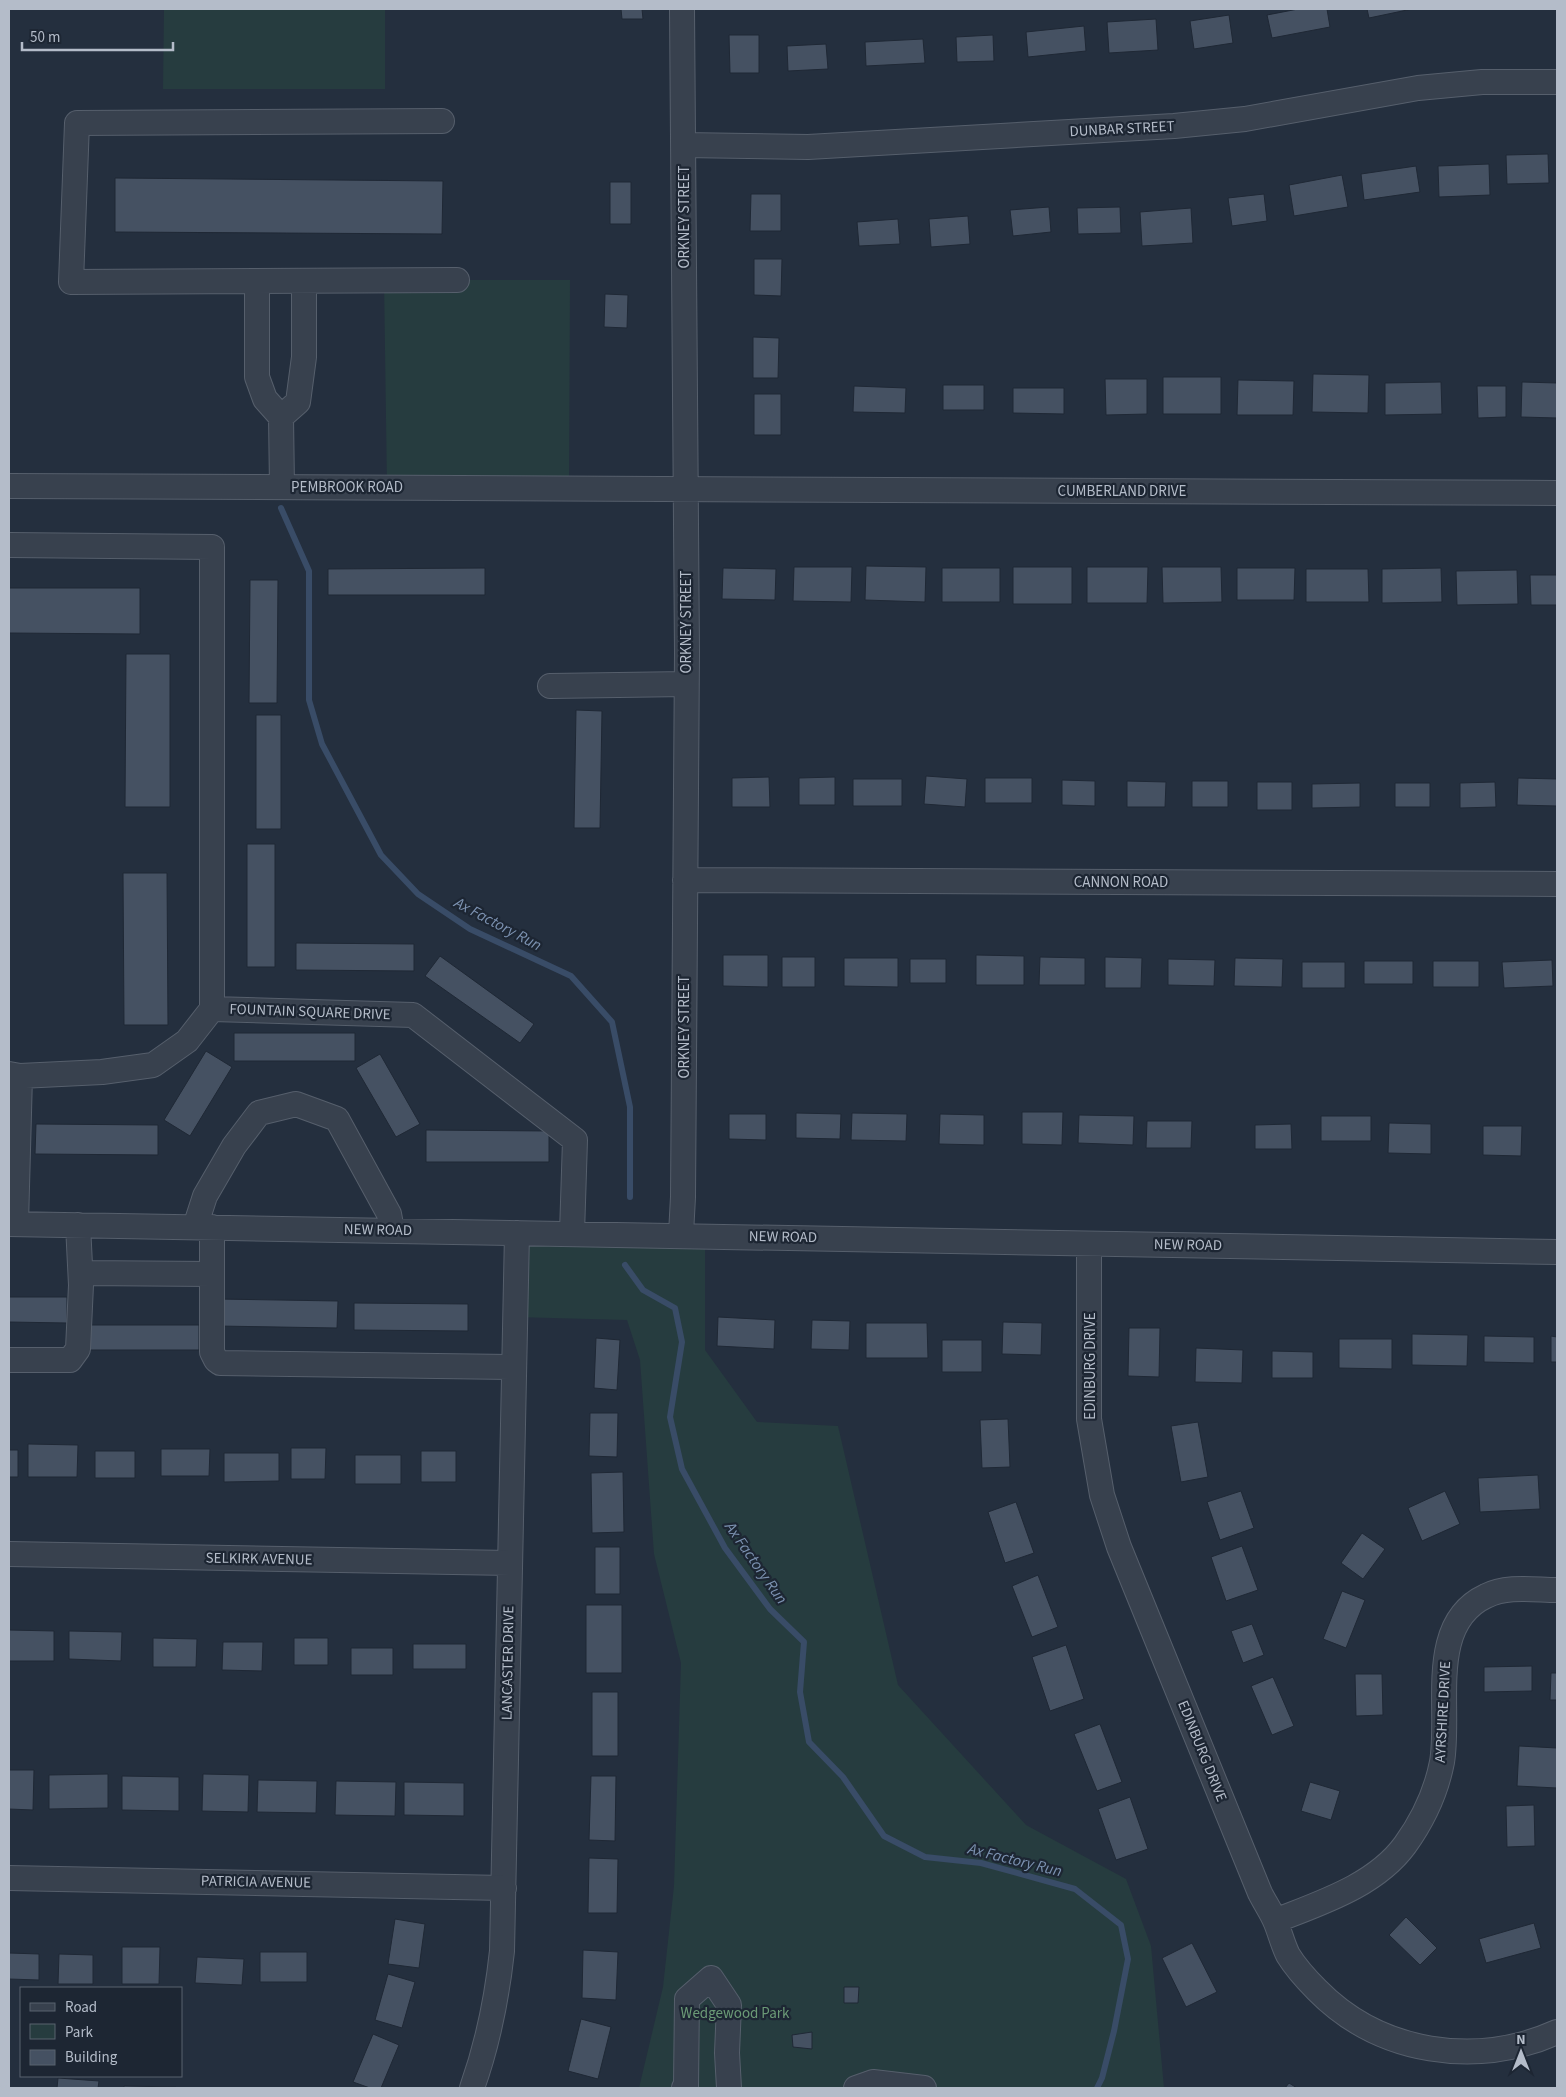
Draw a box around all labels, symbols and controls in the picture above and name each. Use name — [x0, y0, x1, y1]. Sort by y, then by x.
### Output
scale bar — [22, 20, 174, 52]
text: 50 m — [30, 27, 60, 48]
street label: DUNBAR STREET — [1069, 116, 1175, 142]
street label: ORKNEY STREET — [674, 165, 695, 269]
street label: PEMBROOK ROAD — [291, 477, 403, 498]
street label: CUMBERLAND DRIVE — [1058, 481, 1187, 502]
street label: ORKNEY STREET — [676, 570, 697, 674]
street label: CANNON ROAD — [1074, 872, 1168, 893]
water label: Ax Factory Run — [450, 891, 546, 956]
street label: ORKNEY STREET — [674, 975, 695, 1079]
street label: FOUNTAIN SQUARE DRIVE — [229, 999, 391, 1025]
street label: NEW ROAD — [344, 1219, 412, 1241]
street label: NEW ROAD — [749, 1226, 817, 1248]
street label: NEW ROAD — [1154, 1234, 1222, 1256]
street label: EDINBURG DRIVE — [1080, 1312, 1101, 1420]
water label: Ax Factory Run — [719, 1517, 793, 1609]
street label: SELKIRK AVENUE — [205, 1548, 313, 1570]
street label: LANCASTER DRIVE — [497, 1606, 519, 1720]
street label: AYRSHIRE DRIVE — [1430, 1660, 1456, 1763]
street label: EDINBURG DRIVE — [1172, 1697, 1232, 1805]
water label: Ax Factory Run — [965, 1837, 1064, 1882]
street label: PATRICIA AVENUE — [201, 1871, 311, 1893]
legend — [20, 1987, 182, 2077]
text: Road — [65, 1997, 97, 2018]
park label: Wedgewood Park — [681, 2003, 790, 2024]
text: Park — [65, 2022, 94, 2043]
north arrow — [1496, 2027, 1546, 2077]
text: N — [1516, 2030, 1526, 2050]
text: Building — [65, 2047, 118, 2068]

